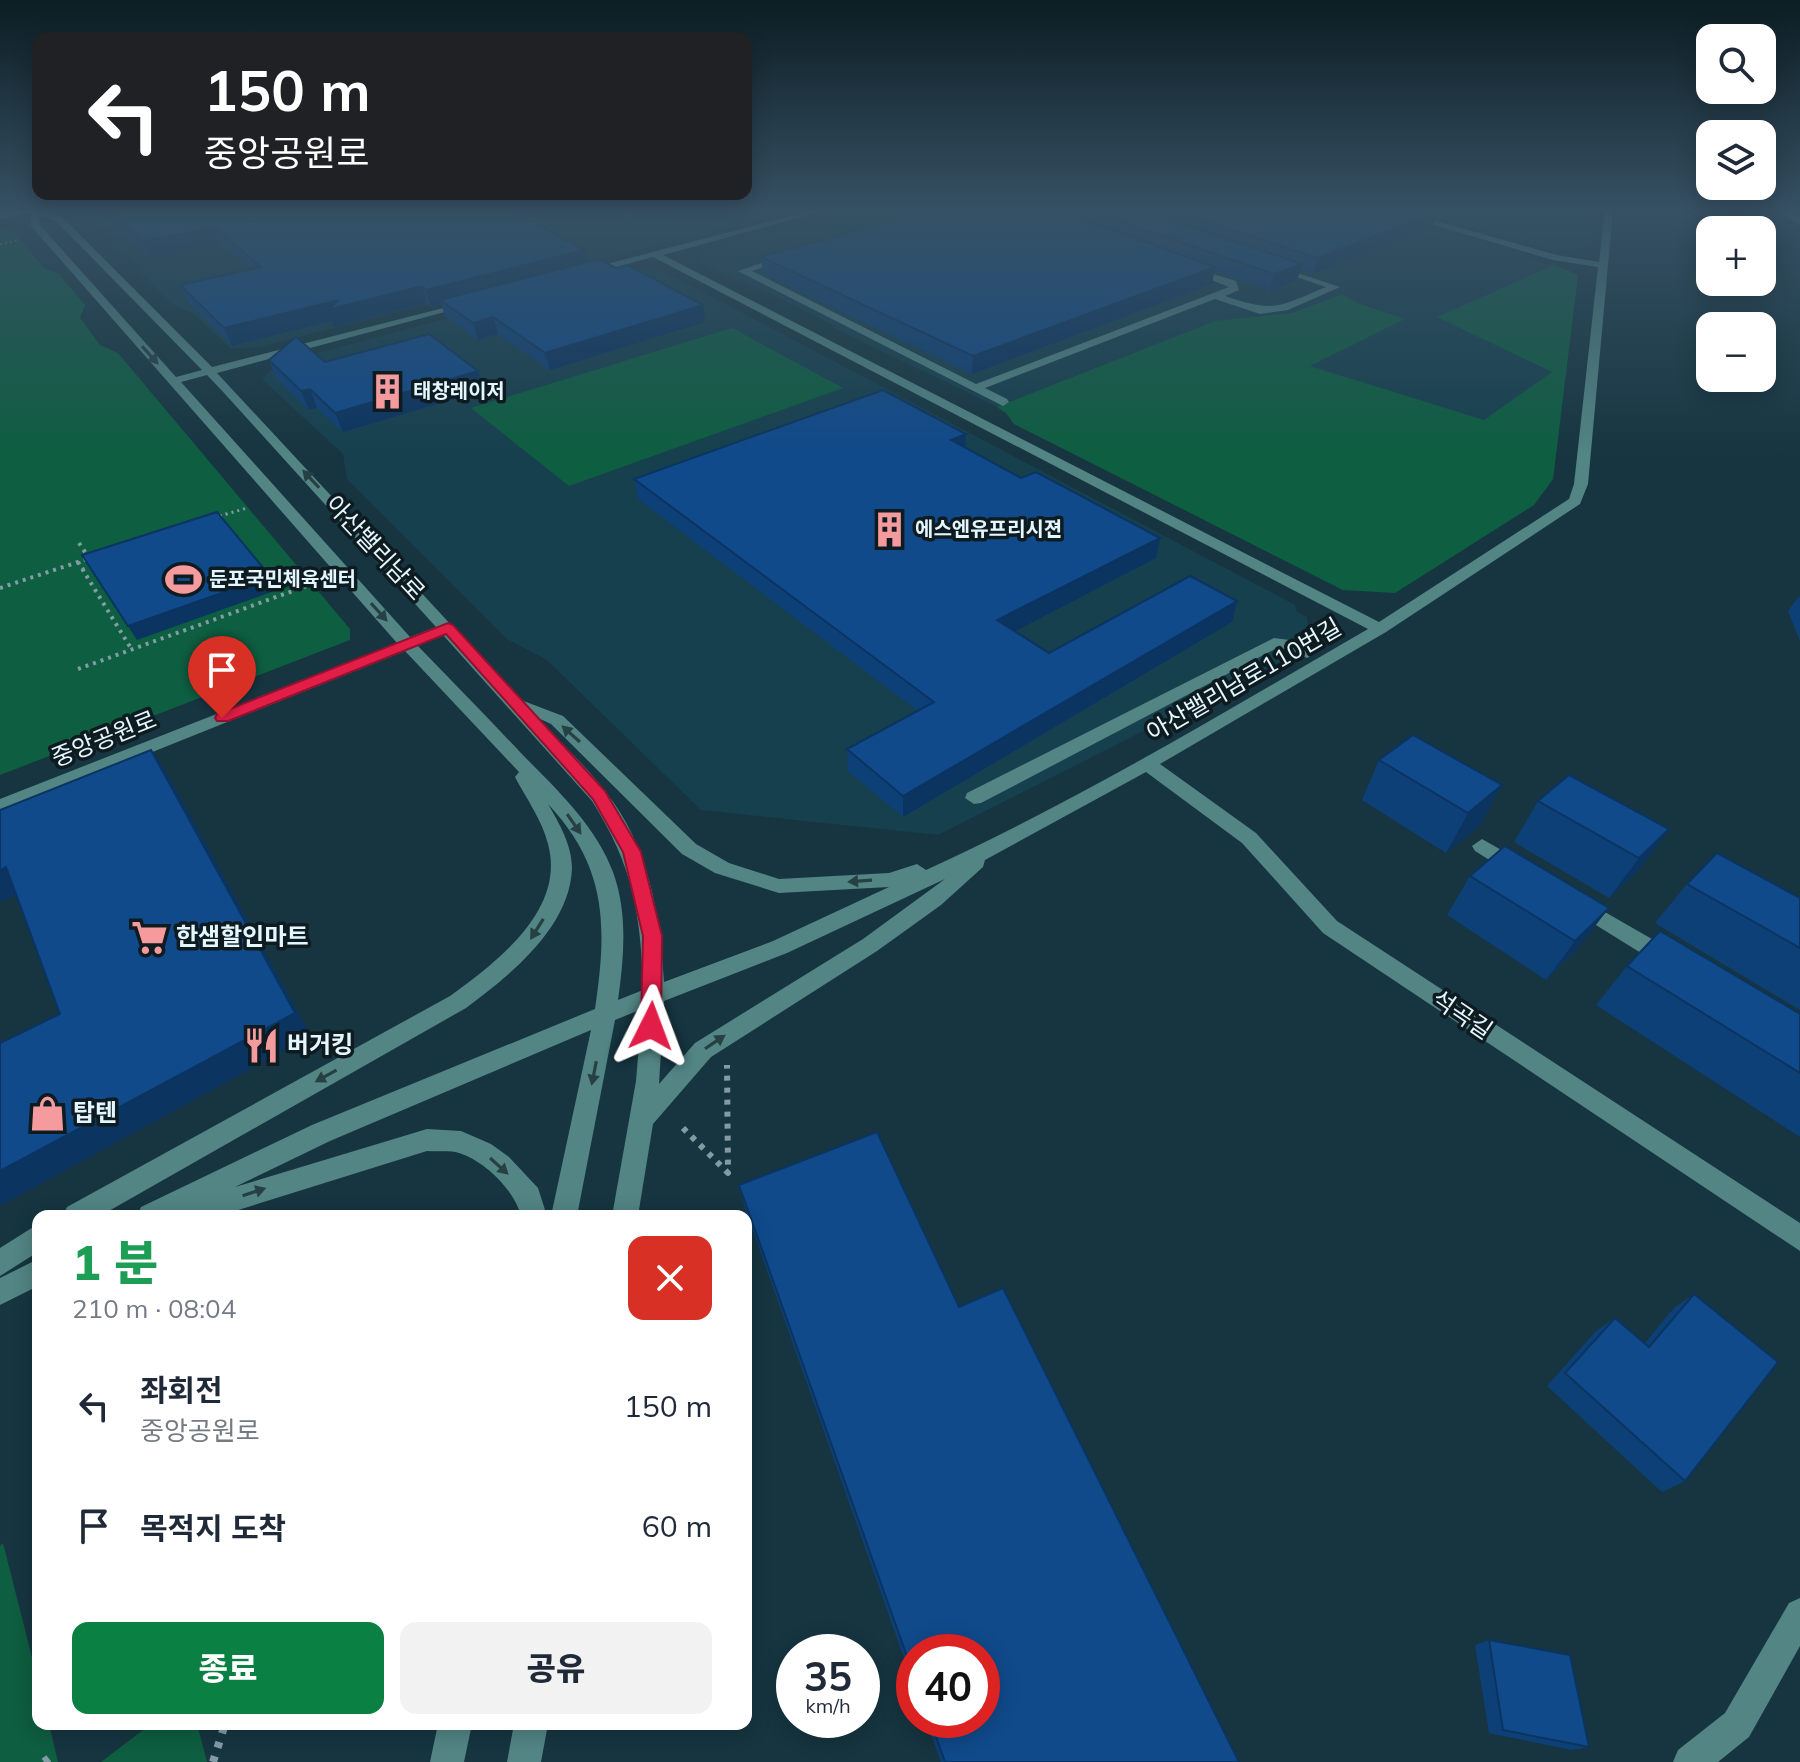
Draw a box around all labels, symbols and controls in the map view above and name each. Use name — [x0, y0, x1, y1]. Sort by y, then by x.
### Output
map controls — [1696, 24, 1776, 392]
button: search — [1696, 24, 1776, 104]
text: 150 m — [204, 55, 371, 125]
icon: left — [72, 64, 176, 168]
button: layers — [1696, 120, 1776, 200]
text: 중앙공원로 — [204, 130, 370, 175]
button: + — [1696, 216, 1776, 296]
button: − — [1696, 312, 1776, 392]
one-way arrow — [141, 345, 158, 365]
building icon: 태창레이저 — [368, 372, 406, 410]
place label: 태창레이저 — [413, 378, 505, 403]
one-way arrow — [302, 470, 320, 489]
street label: 아산밸리남로 — [320, 489, 432, 606]
building icon: 에스엔유프리시젼 — [870, 510, 908, 548]
place label: 에스엔유프리시젼 — [915, 516, 1062, 541]
sports icon: 둔포국민체육센터 — [164, 560, 202, 598]
place label: 둔포국민체육센터 — [209, 566, 356, 591]
one-way arrow — [369, 603, 387, 622]
street label: 아산밸리남로110번길 — [1141, 611, 1346, 747]
pin — [188, 636, 256, 718]
icon: arrive — [200, 648, 244, 692]
street label: 중앙공원로 — [47, 703, 160, 773]
one-way arrow — [562, 725, 581, 743]
one-way arrow — [566, 813, 581, 834]
one-way arrow — [847, 875, 872, 888]
supermarket icon: 한샘할인마트 — [131, 918, 169, 956]
one-way arrow — [530, 918, 544, 940]
place label: 한샘할인마트 — [176, 921, 308, 951]
street label: 석곡길 — [1427, 983, 1498, 1045]
position arrow — [609, 984, 693, 1068]
restaurant icon: 버거킹 — [242, 1026, 280, 1064]
place label: 버거킹 — [287, 1029, 353, 1059]
one-way arrow — [704, 1034, 725, 1049]
one-way arrow — [587, 1061, 600, 1086]
one-way arrow — [315, 1069, 337, 1083]
shop icon: 탑텐 — [28, 1094, 66, 1132]
place label: 탑텐 — [73, 1097, 117, 1127]
one-way arrow — [489, 1157, 509, 1175]
one-way arrow — [243, 1185, 267, 1198]
text: 1 분 — [72, 1232, 159, 1292]
button: close — [628, 1236, 712, 1320]
text: 210 m · 08:04 — [72, 1292, 236, 1325]
text: 좌회전 — [140, 1371, 223, 1409]
icon: left — [72, 1384, 116, 1428]
text: 150 m — [624, 1387, 712, 1425]
text: 중앙공원로 — [140, 1414, 260, 1447]
icon: arrive — [72, 1504, 116, 1548]
text: 60 m — [642, 1507, 712, 1545]
text: 목적지 도착 — [140, 1509, 286, 1547]
button: 종료 — [72, 1622, 384, 1714]
button: 공유 — [400, 1622, 712, 1714]
speed limit sign: 40 — [896, 1634, 1000, 1738]
text: 35 — [804, 1651, 852, 1701]
text: km/h — [805, 1693, 851, 1718]

